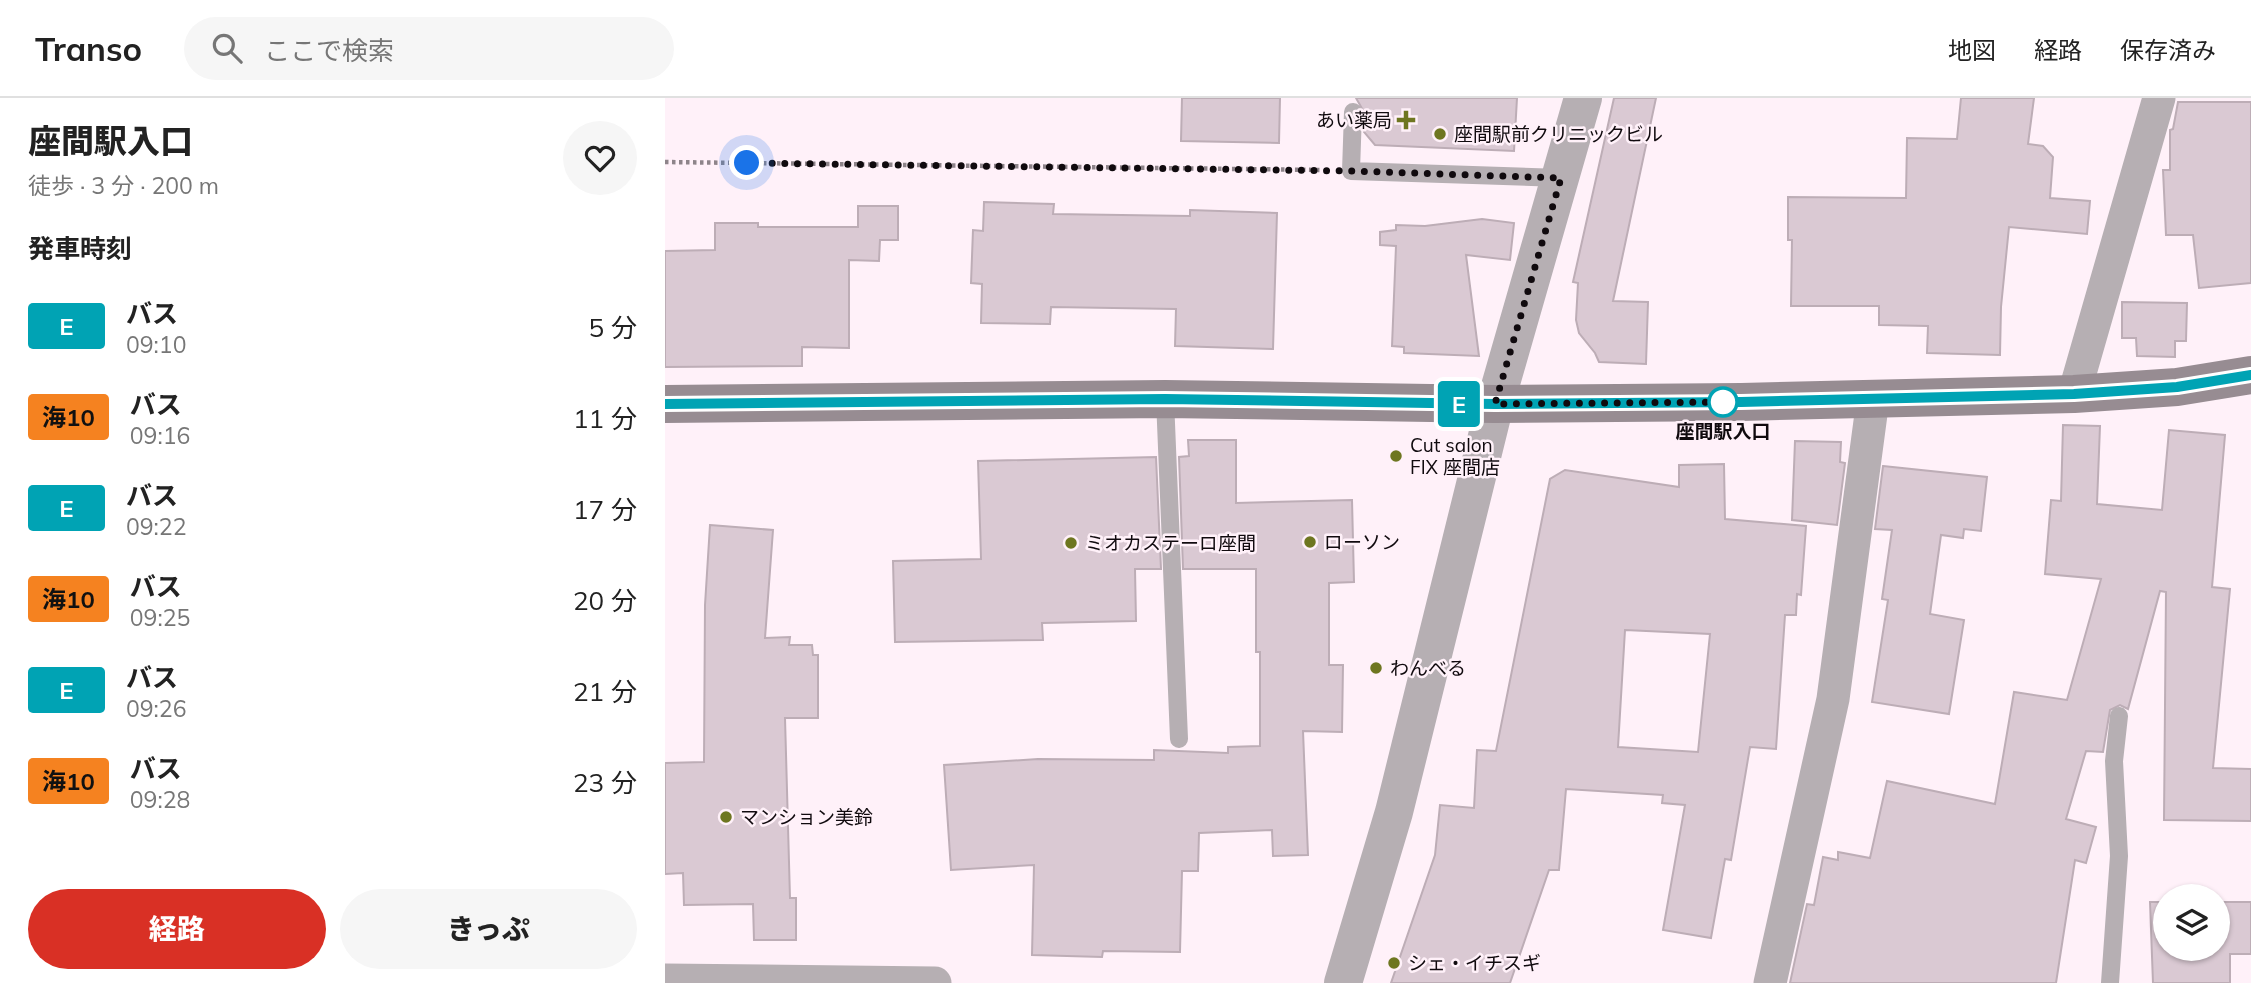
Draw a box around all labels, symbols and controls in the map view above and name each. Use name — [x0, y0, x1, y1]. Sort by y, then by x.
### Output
search box — [184, 17, 674, 80]
text: Transo — [35, 28, 142, 69]
icon: search — [208, 29, 246, 67]
text: ここで検索 — [264, 34, 394, 67]
text: 地図 — [1948, 35, 1996, 65]
text: 経路 — [2034, 35, 2082, 65]
text: 保存済み — [2120, 35, 2216, 65]
place label: あい薬局 — [1316, 108, 1392, 132]
marker: あい薬局 — [1398, 112, 1414, 128]
text: 座間駅入口 — [28, 120, 193, 161]
button: heart — [563, 121, 637, 195]
place label: 座間駅前クリニックビル — [1454, 122, 1663, 146]
marker: 座間駅前クリニックビル — [1432, 126, 1448, 142]
your location — [729, 145, 764, 180]
text: 徒歩 · 3 分 · 200 m — [28, 171, 219, 200]
text: 発車時刻 — [28, 232, 132, 265]
text: バス — [126, 297, 178, 330]
text: E — [59, 311, 74, 341]
text: 5 分 — [589, 311, 637, 344]
text: 09:10 — [126, 330, 186, 359]
line badge: E — [1436, 381, 1482, 427]
marker: 座間駅入口 — [1708, 387, 1738, 417]
text: バス — [130, 388, 182, 421]
text: E — [1452, 389, 1466, 419]
text: 海10 — [42, 402, 95, 432]
text: 11 分 — [573, 402, 637, 435]
place label: 座間駅入口 — [1675, 419, 1771, 443]
text: 09:16 — [130, 421, 190, 450]
place label: Cut salon FIX 座間店 — [1410, 433, 1500, 479]
marker: Cut salon FIX 座間店 — [1388, 448, 1404, 464]
text: バス — [126, 479, 178, 512]
text: E — [59, 493, 74, 523]
text: 17 分 — [573, 493, 637, 526]
text: 09:22 — [126, 512, 186, 541]
place label: ローソン — [1324, 530, 1400, 554]
place label: ミオカステーロ座間 — [1085, 531, 1256, 555]
marker: ローソン — [1302, 534, 1318, 550]
marker: ミオカステーロ座間 — [1063, 535, 1079, 551]
text: バス — [130, 570, 182, 603]
text: 海10 — [42, 584, 95, 614]
text: 20 分 — [573, 584, 637, 617]
text: 09:25 — [130, 603, 190, 632]
place label: わんべる — [1390, 656, 1466, 680]
marker: わんべる — [1368, 660, 1384, 676]
text: バス — [126, 661, 178, 694]
text: E — [59, 675, 74, 705]
text: 21 分 — [573, 675, 637, 708]
text: 09:26 — [126, 694, 186, 723]
text: バス — [130, 752, 182, 785]
text: 海10 — [42, 766, 95, 796]
text: 23 分 — [573, 766, 637, 799]
text: 09:28 — [130, 785, 190, 814]
place label: マンション美鈴 — [740, 805, 873, 829]
marker: マンション美鈴 — [718, 809, 734, 825]
map controls — [2153, 884, 2230, 961]
button: layers — [2153, 884, 2230, 961]
button: 経路 — [28, 889, 326, 969]
button: きっぷ — [340, 889, 637, 969]
place label: シェ・イチスギ — [1408, 951, 1541, 975]
marker: シェ・イチスギ — [1386, 955, 1402, 971]

